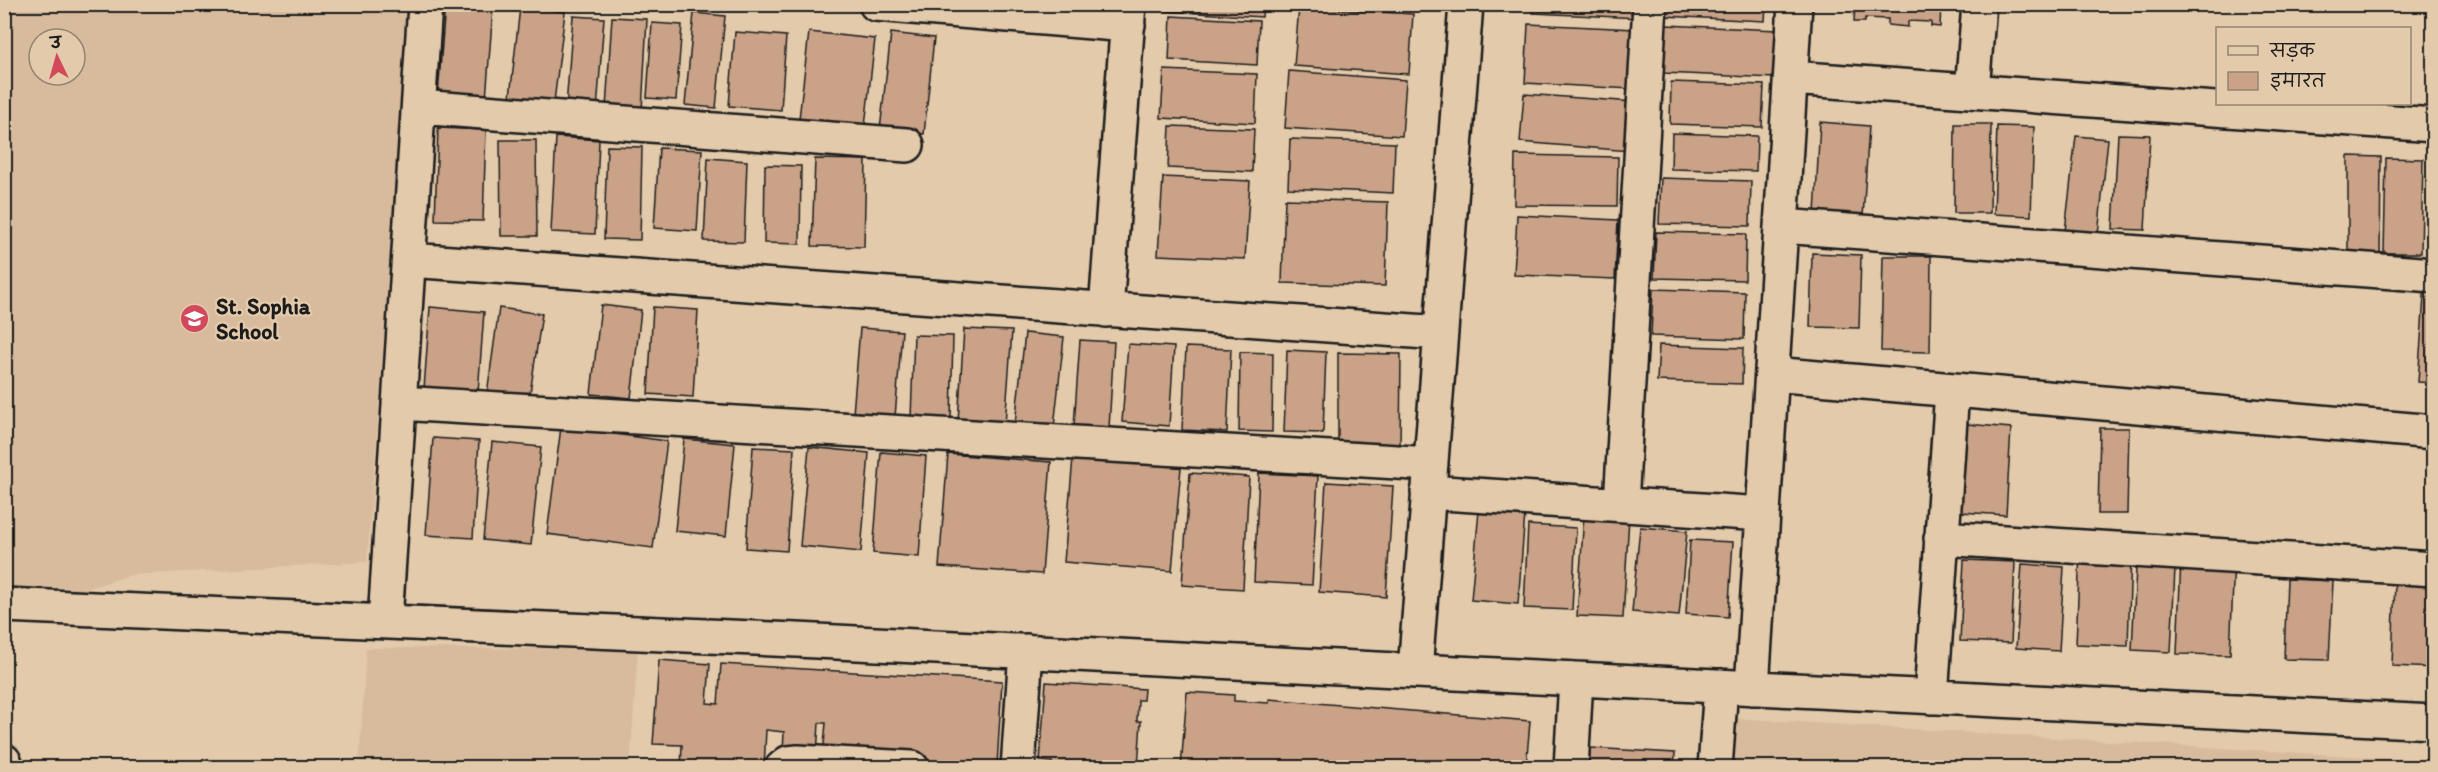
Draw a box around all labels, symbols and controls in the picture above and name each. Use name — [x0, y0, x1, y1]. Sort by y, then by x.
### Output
north arrow — [27, 27, 87, 87]
legend — [2216, 27, 2411, 105]
text: उ — [48, 33, 63, 53]
text: सड़क — [2269, 40, 2315, 62]
text: इमारत — [2270, 70, 2326, 92]
place label: St. Sophia School — [216, 293, 311, 345]
school or university icon: St. Sophia School — [179, 303, 211, 335]

